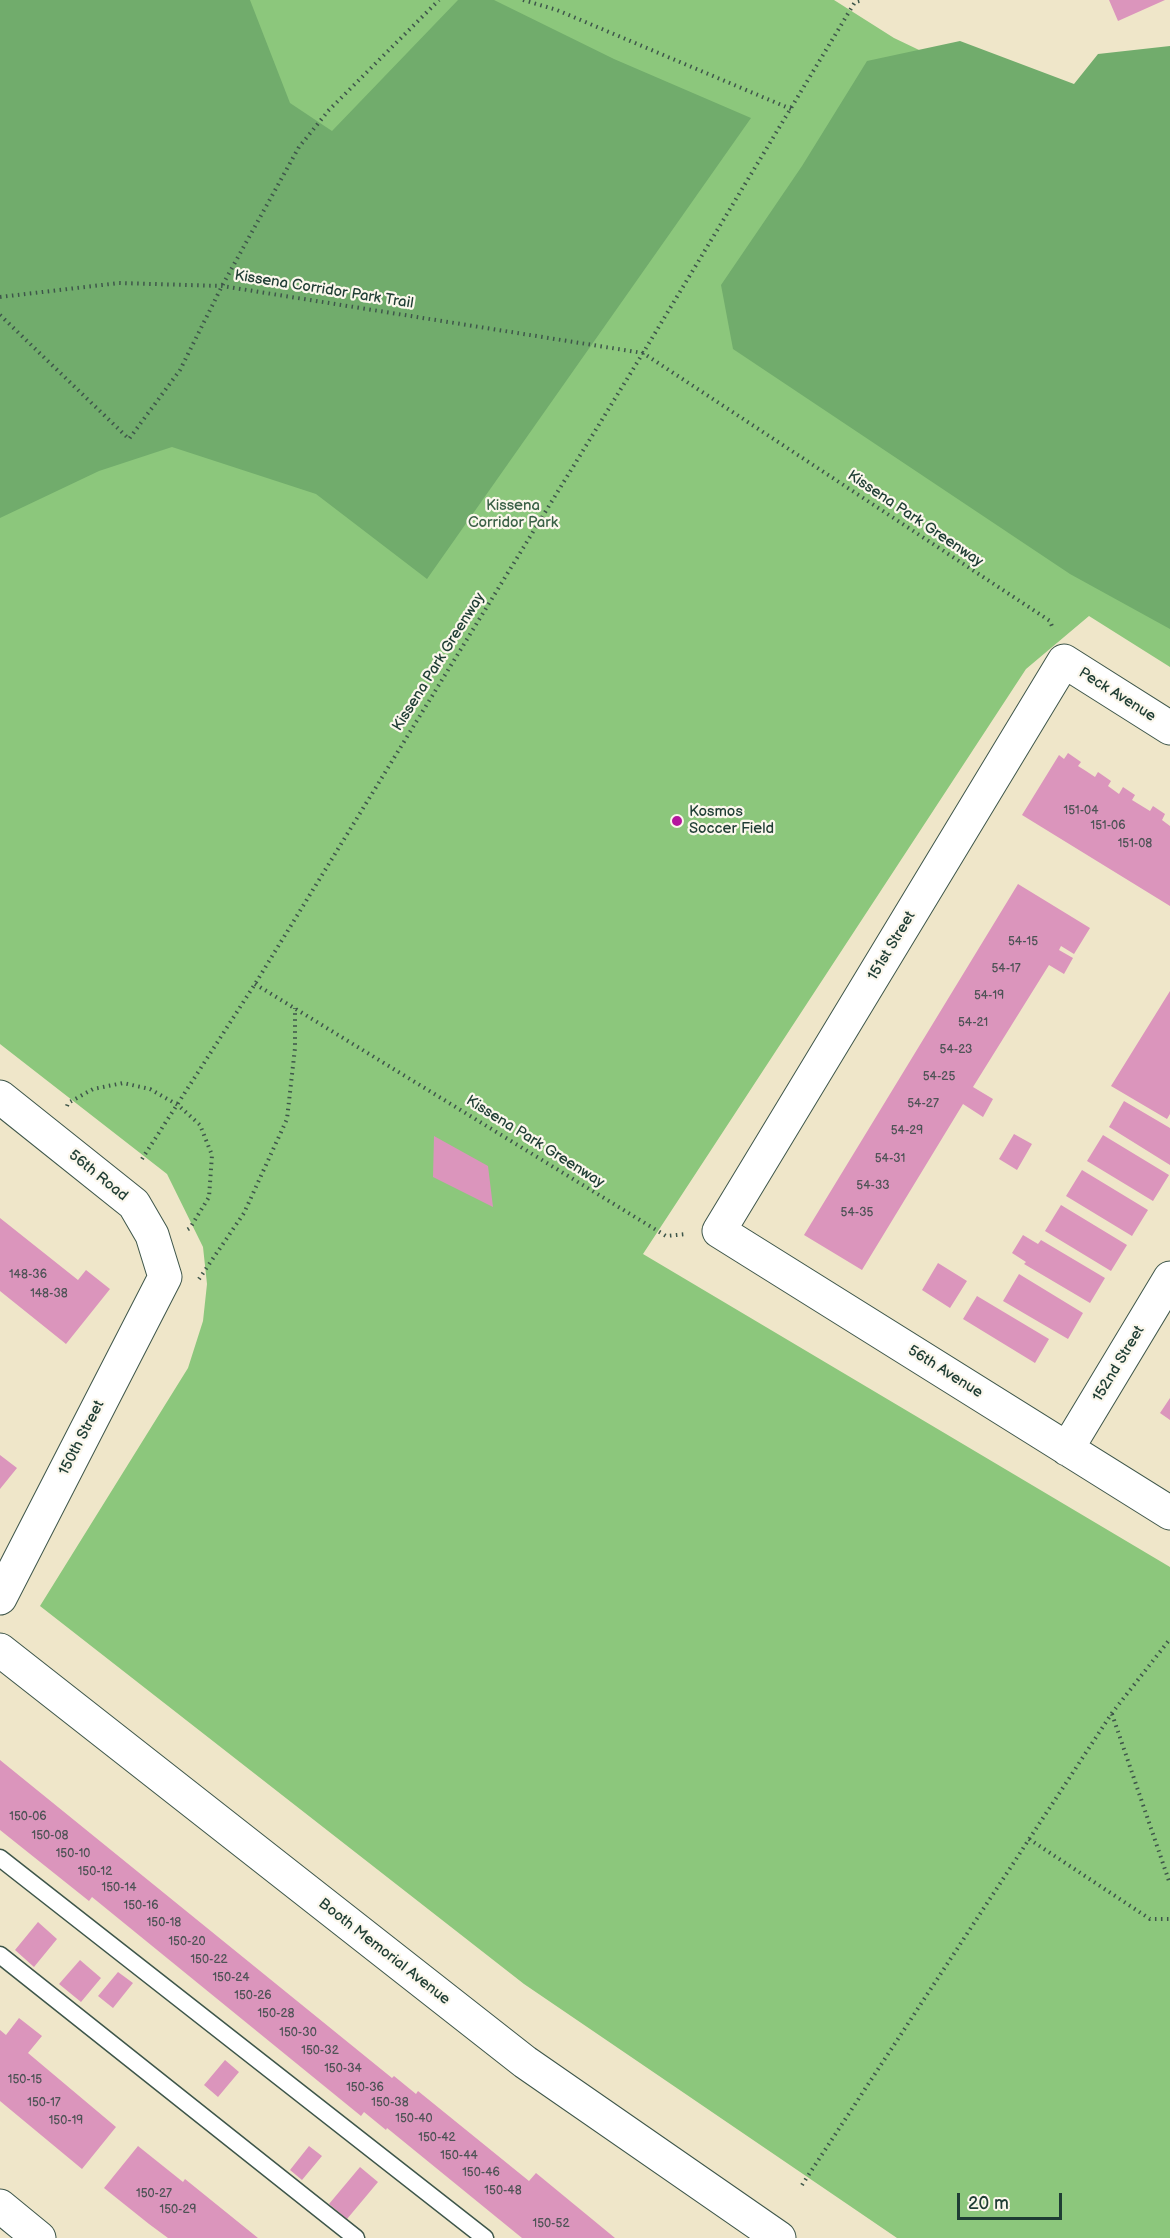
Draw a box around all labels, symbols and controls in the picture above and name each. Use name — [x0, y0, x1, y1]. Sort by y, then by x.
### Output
street label: Kissena Corridor Park Trail — [233, 267, 415, 313]
street label: Kissena Park Greenway — [844, 467, 986, 571]
park label: Kissena Corridor Park — [468, 497, 558, 532]
street label: Kissena Park Greenway — [389, 589, 489, 735]
street label: Peck Avenue — [1075, 664, 1159, 726]
place label: Kosmos Soccer Field — [689, 803, 774, 838]
house number: 151-04 — [1064, 804, 1098, 818]
marker: Kosmos Soccer Field — [670, 814, 684, 828]
house number: 151-06 — [1091, 819, 1125, 833]
house number: 151-08 — [1118, 837, 1152, 851]
street label: 151st Street — [864, 908, 920, 984]
house number: 54-15 — [1008, 935, 1038, 949]
house number: 54-17 — [991, 962, 1021, 976]
house number: 54-19 — [974, 989, 1004, 1003]
house number: 54-21 — [958, 1016, 988, 1030]
house number: 54-23 — [940, 1043, 972, 1057]
house number: 54-25 — [923, 1070, 955, 1084]
street label: Kissena Park Greenway — [462, 1092, 608, 1192]
house number: 54-27 — [907, 1097, 939, 1111]
house number: 54-29 — [891, 1124, 923, 1138]
street label: 56th Road — [65, 1147, 131, 1205]
house number: 54-31 — [875, 1152, 905, 1166]
house number: 54-33 — [856, 1179, 890, 1193]
house number: 54-35 — [841, 1206, 873, 1220]
house number: 148-36 — [9, 1268, 47, 1282]
house number: 148-38 — [30, 1287, 68, 1301]
street label: 152nd Street — [1089, 1323, 1149, 1405]
street label: 56th Avenue — [904, 1342, 986, 1402]
street label: 150th Street — [56, 1398, 108, 1478]
house number: 150-06 — [9, 1810, 47, 1824]
house number: 150-08 — [31, 1829, 69, 1843]
house number: 150-10 — [56, 1847, 90, 1861]
house number: 150-12 — [78, 1865, 112, 1879]
house number: 150-14 — [102, 1881, 136, 1895]
street label: Booth Memorial Avenue — [315, 1895, 453, 2009]
house number: 150-16 — [124, 1899, 158, 1913]
house number: 150-18 — [147, 1916, 181, 1930]
house number: 150-20 — [168, 1935, 206, 1949]
house number: 150-22 — [190, 1953, 228, 1967]
house number: 150-24 — [212, 1971, 250, 1985]
house number: 150-26 — [234, 1989, 272, 2003]
house number: 150-28 — [257, 2007, 295, 2021]
house number: 150-30 — [279, 2026, 317, 2040]
house number: 150-32 — [301, 2044, 339, 2058]
house number: 150-34 — [324, 2062, 362, 2076]
house number: 150-15 — [8, 2073, 42, 2087]
house number: 150-36 — [346, 2081, 384, 2095]
house number: 150-17 — [27, 2096, 61, 2110]
house number: 150-38 — [371, 2096, 409, 2110]
house number: 150-40 — [395, 2112, 433, 2126]
house number: 150-19 — [49, 2114, 83, 2128]
house number: 150-42 — [418, 2131, 456, 2145]
house number: 150-44 — [440, 2149, 478, 2163]
house number: 150-46 — [462, 2166, 500, 2180]
scale bar — [960, 2181, 1065, 2219]
house number: 150-48 — [484, 2184, 522, 2198]
house number: 150-27 — [136, 2187, 172, 2201]
text: 20 m — [968, 2193, 1009, 2214]
house number: 150-29 — [160, 2203, 196, 2217]
house number: 150-52 — [533, 2217, 569, 2231]

